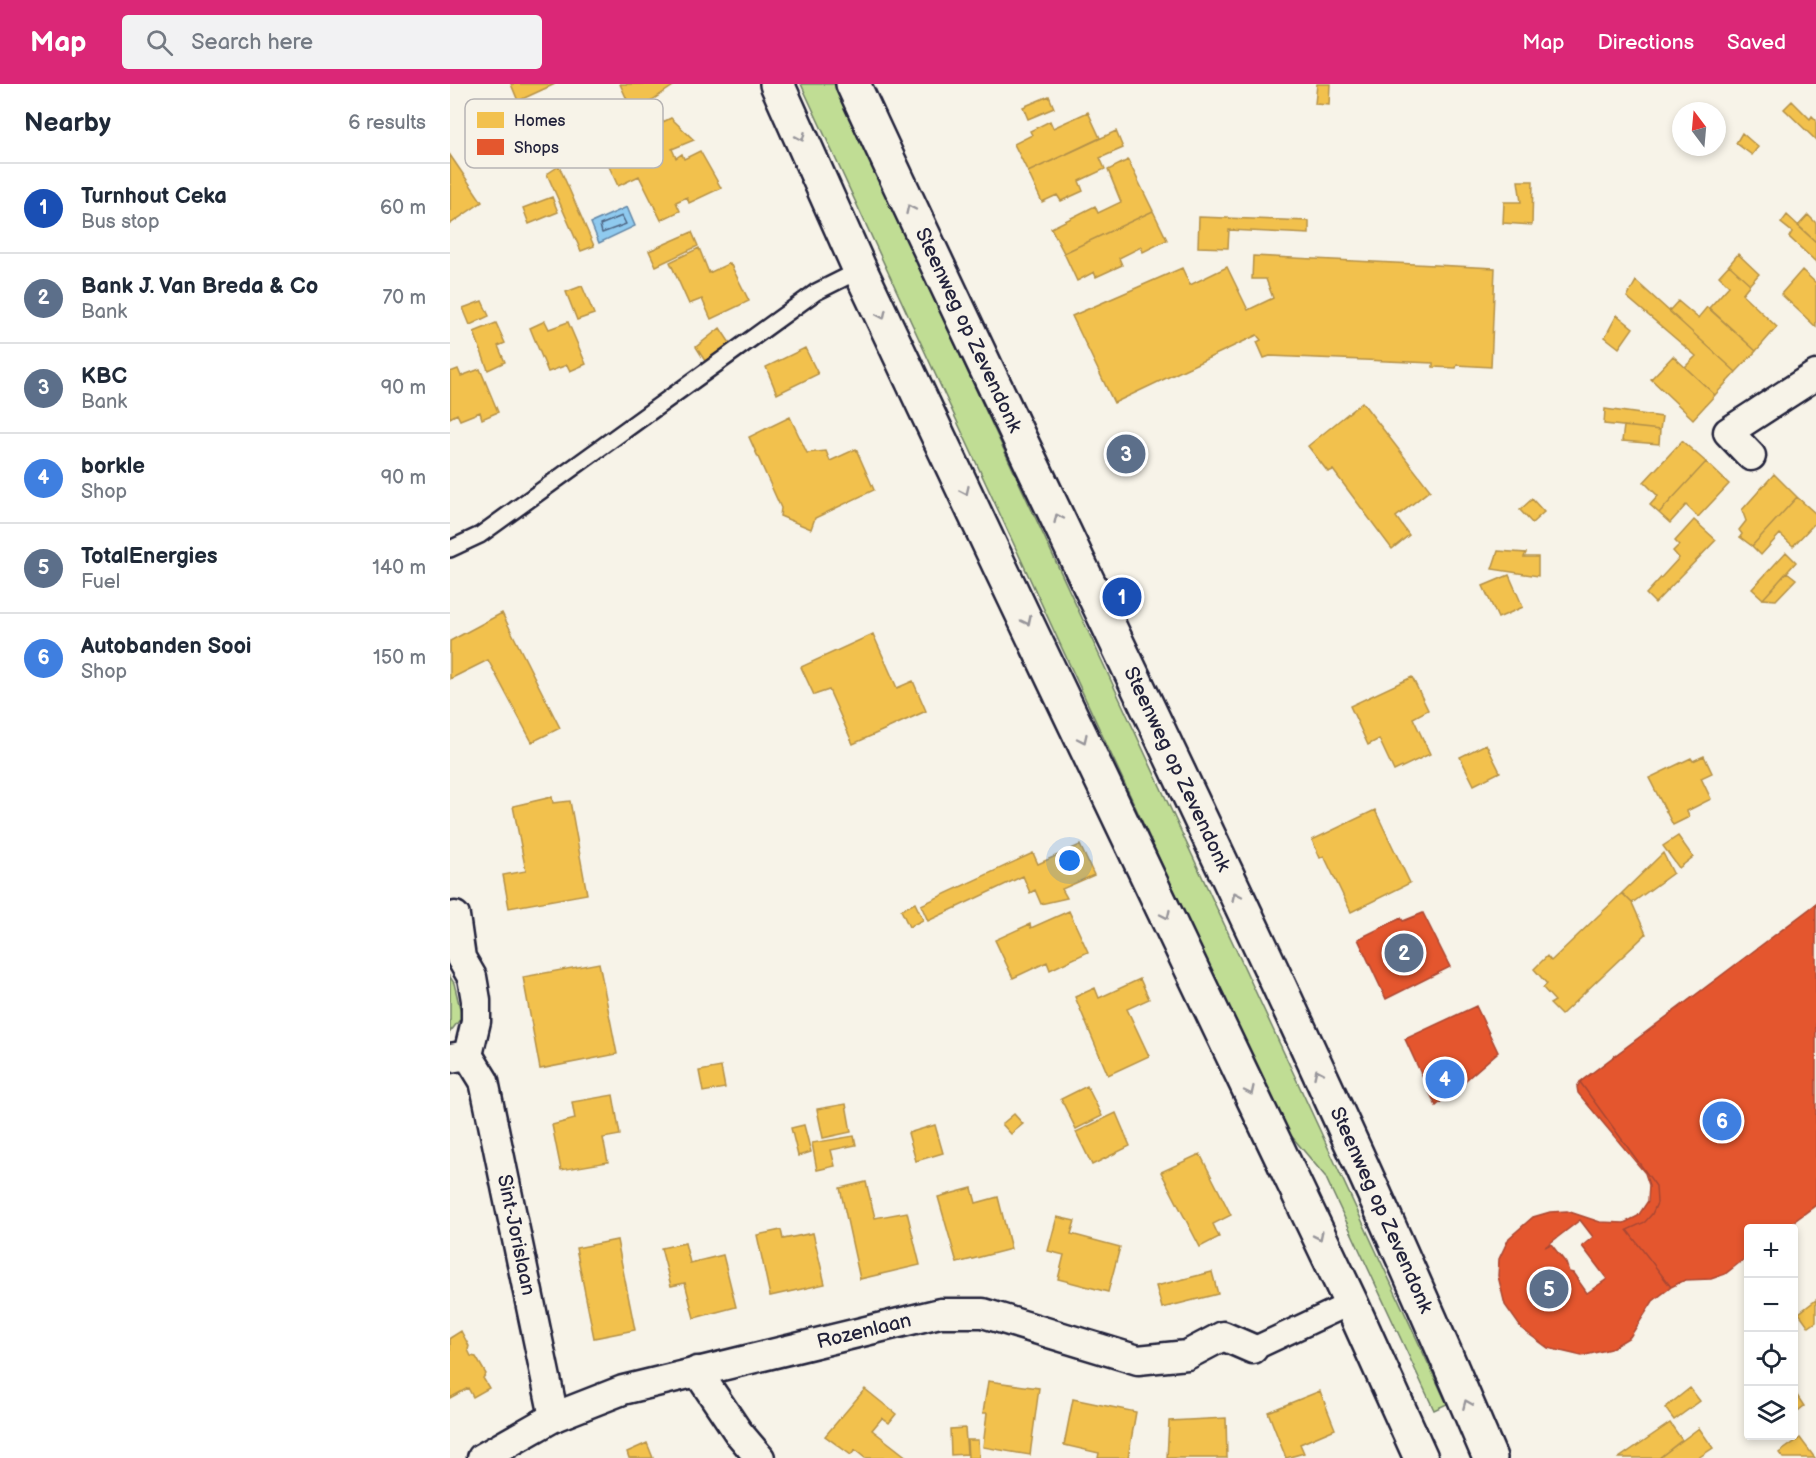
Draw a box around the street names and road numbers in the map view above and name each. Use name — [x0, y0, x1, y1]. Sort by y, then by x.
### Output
street label: Steenweg op Zevendonk — [910, 224, 1027, 437]
street label: Steenweg op Zevendonk — [1118, 663, 1236, 876]
street label: Steenweg op Zevendonk — [1325, 1103, 1438, 1317]
street label: Sint-Jorislaan — [492, 1172, 540, 1298]
street label: Rozenlaan — [815, 1308, 914, 1354]

